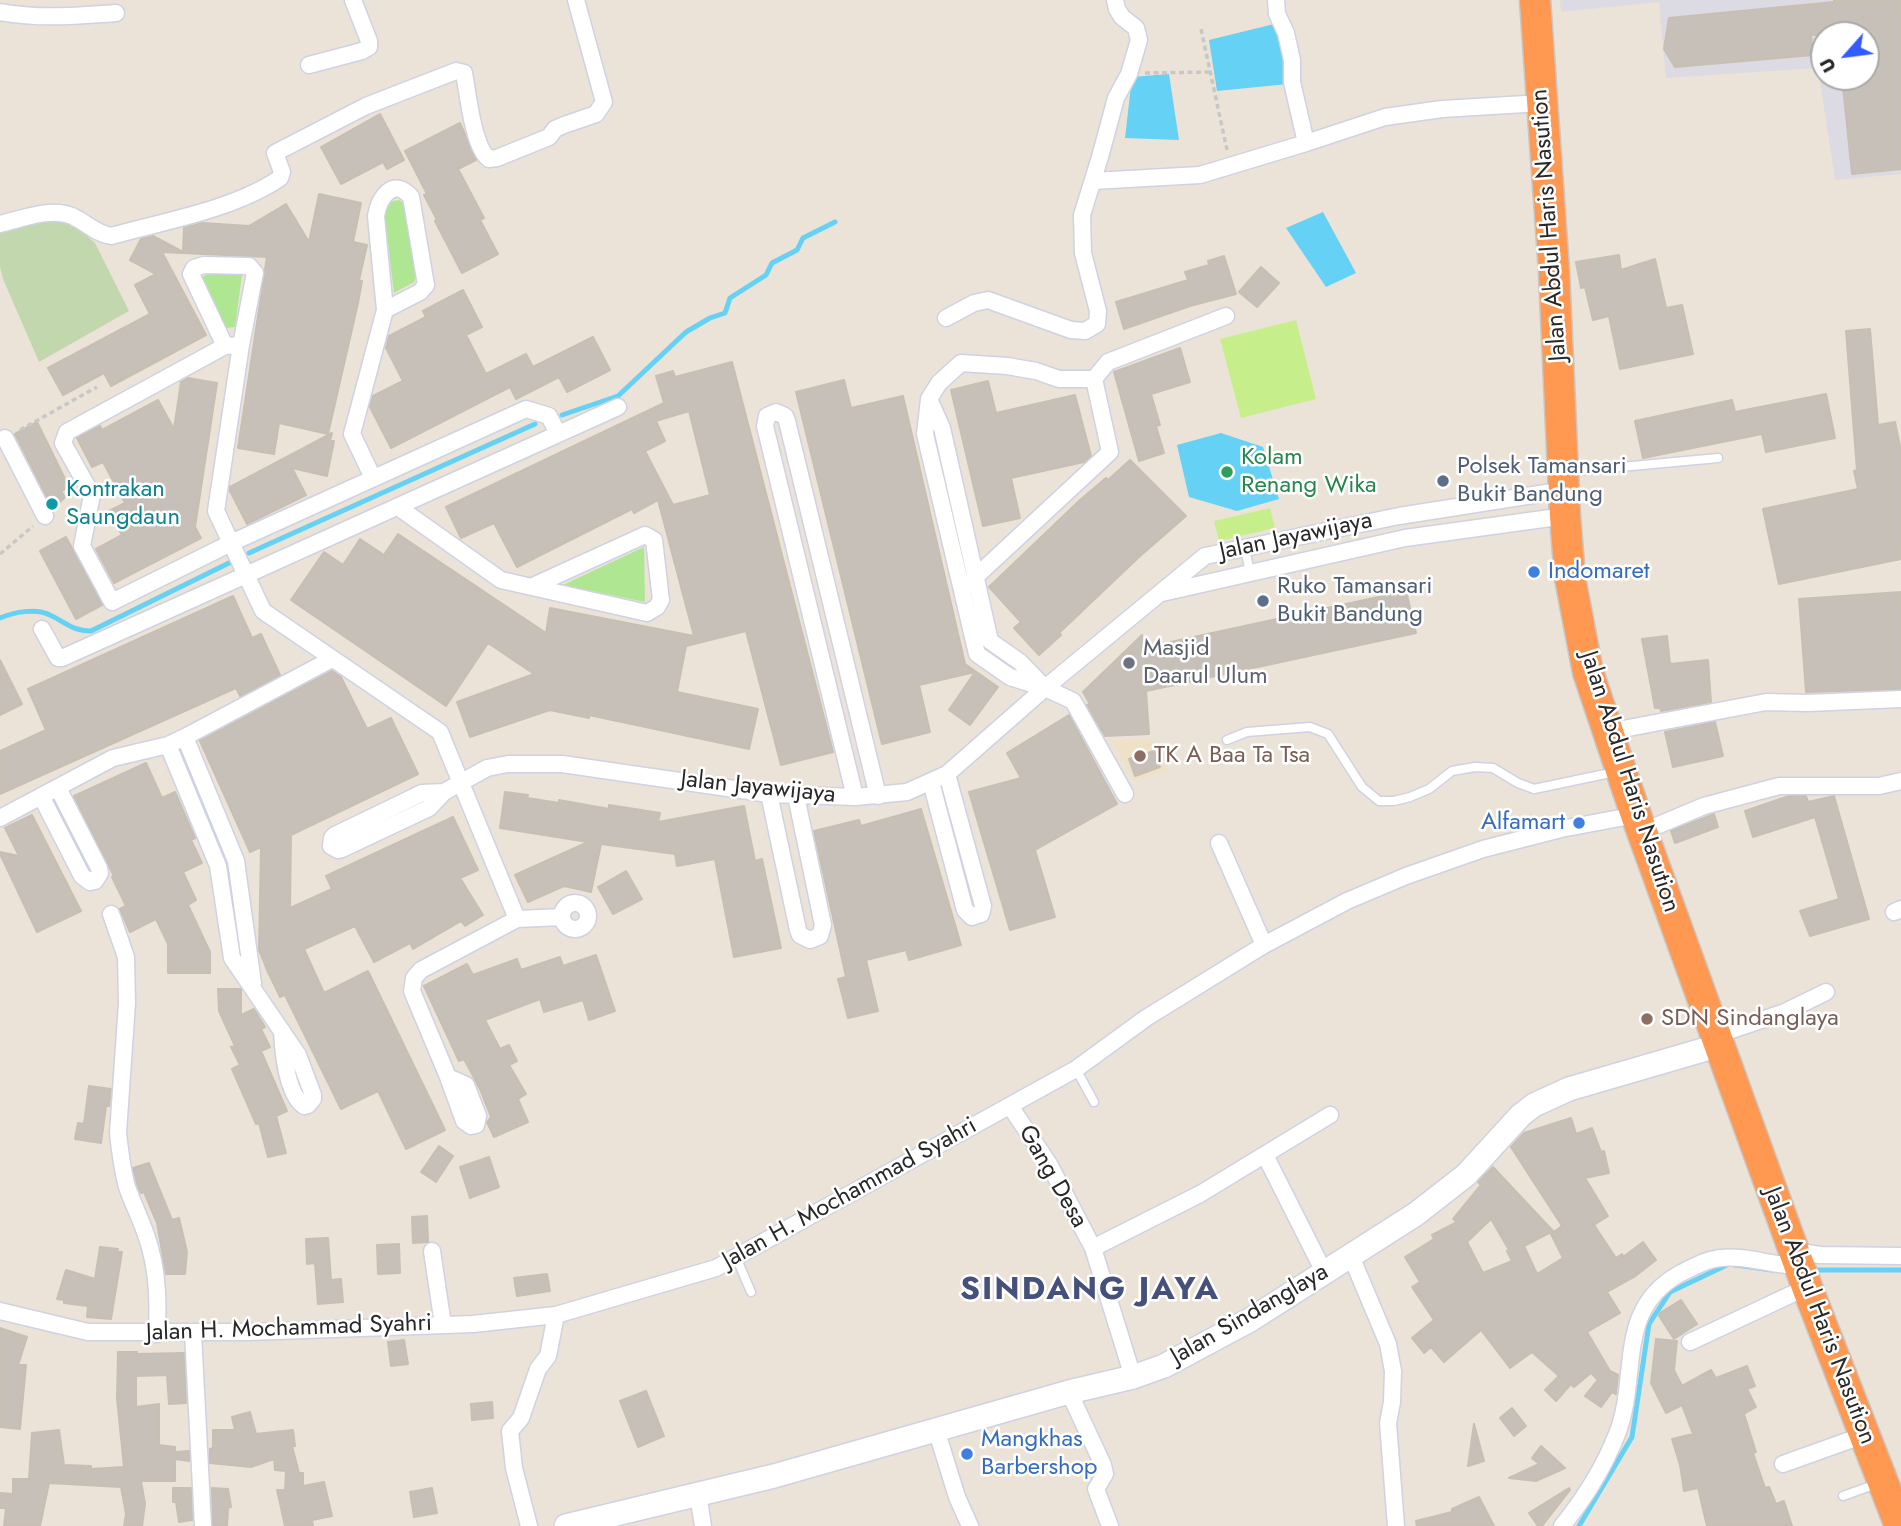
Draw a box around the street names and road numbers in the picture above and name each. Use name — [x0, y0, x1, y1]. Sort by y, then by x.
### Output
street label: Jalan Abdul Haris Nasution — [1526, 88, 1574, 362]
street label: Jalan Jayawijaya — [1217, 507, 1375, 567]
street label: Jalan Abdul Haris Nasution — [1573, 648, 1685, 916]
street label: Jalan Jayawijaya — [679, 766, 837, 810]
street label: Jalan H. Mochammad Syahri — [718, 1112, 982, 1276]
street label: Gang Desa — [1011, 1121, 1093, 1233]
street label: Jalan Abdul Haris Nasution — [1757, 1183, 1881, 1449]
street label: Jalan Sindanglaya — [1166, 1258, 1334, 1372]
street label: Jalan H. Mochammad Syahri — [146, 1310, 432, 1348]

